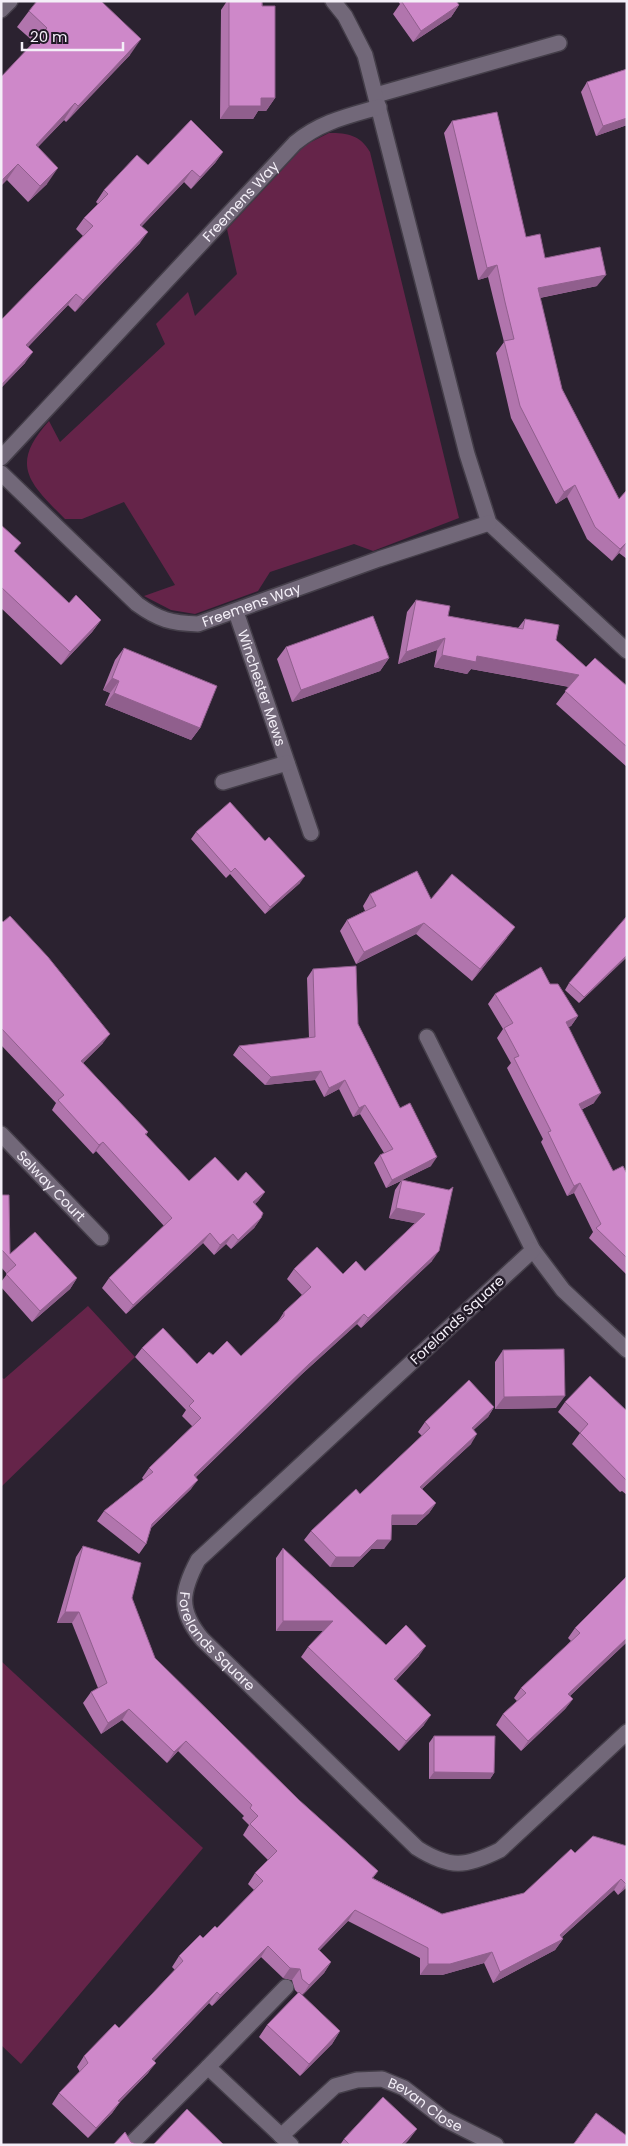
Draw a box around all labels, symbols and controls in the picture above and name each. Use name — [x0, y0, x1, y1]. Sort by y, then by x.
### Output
scale bar — [22, 20, 124, 52]
text: 20 m — [30, 26, 68, 47]
street label: Freemens Way — [198, 157, 283, 246]
street label: Freemens Way — [199, 578, 304, 632]
street label: Winchester Mews — [233, 627, 291, 749]
street label: Selway Court — [12, 1146, 90, 1226]
street label: Forelands Square — [405, 1271, 509, 1369]
street label: Forelands Square — [174, 1591, 260, 1696]
street label: Bevan Close — [385, 2073, 466, 2137]

